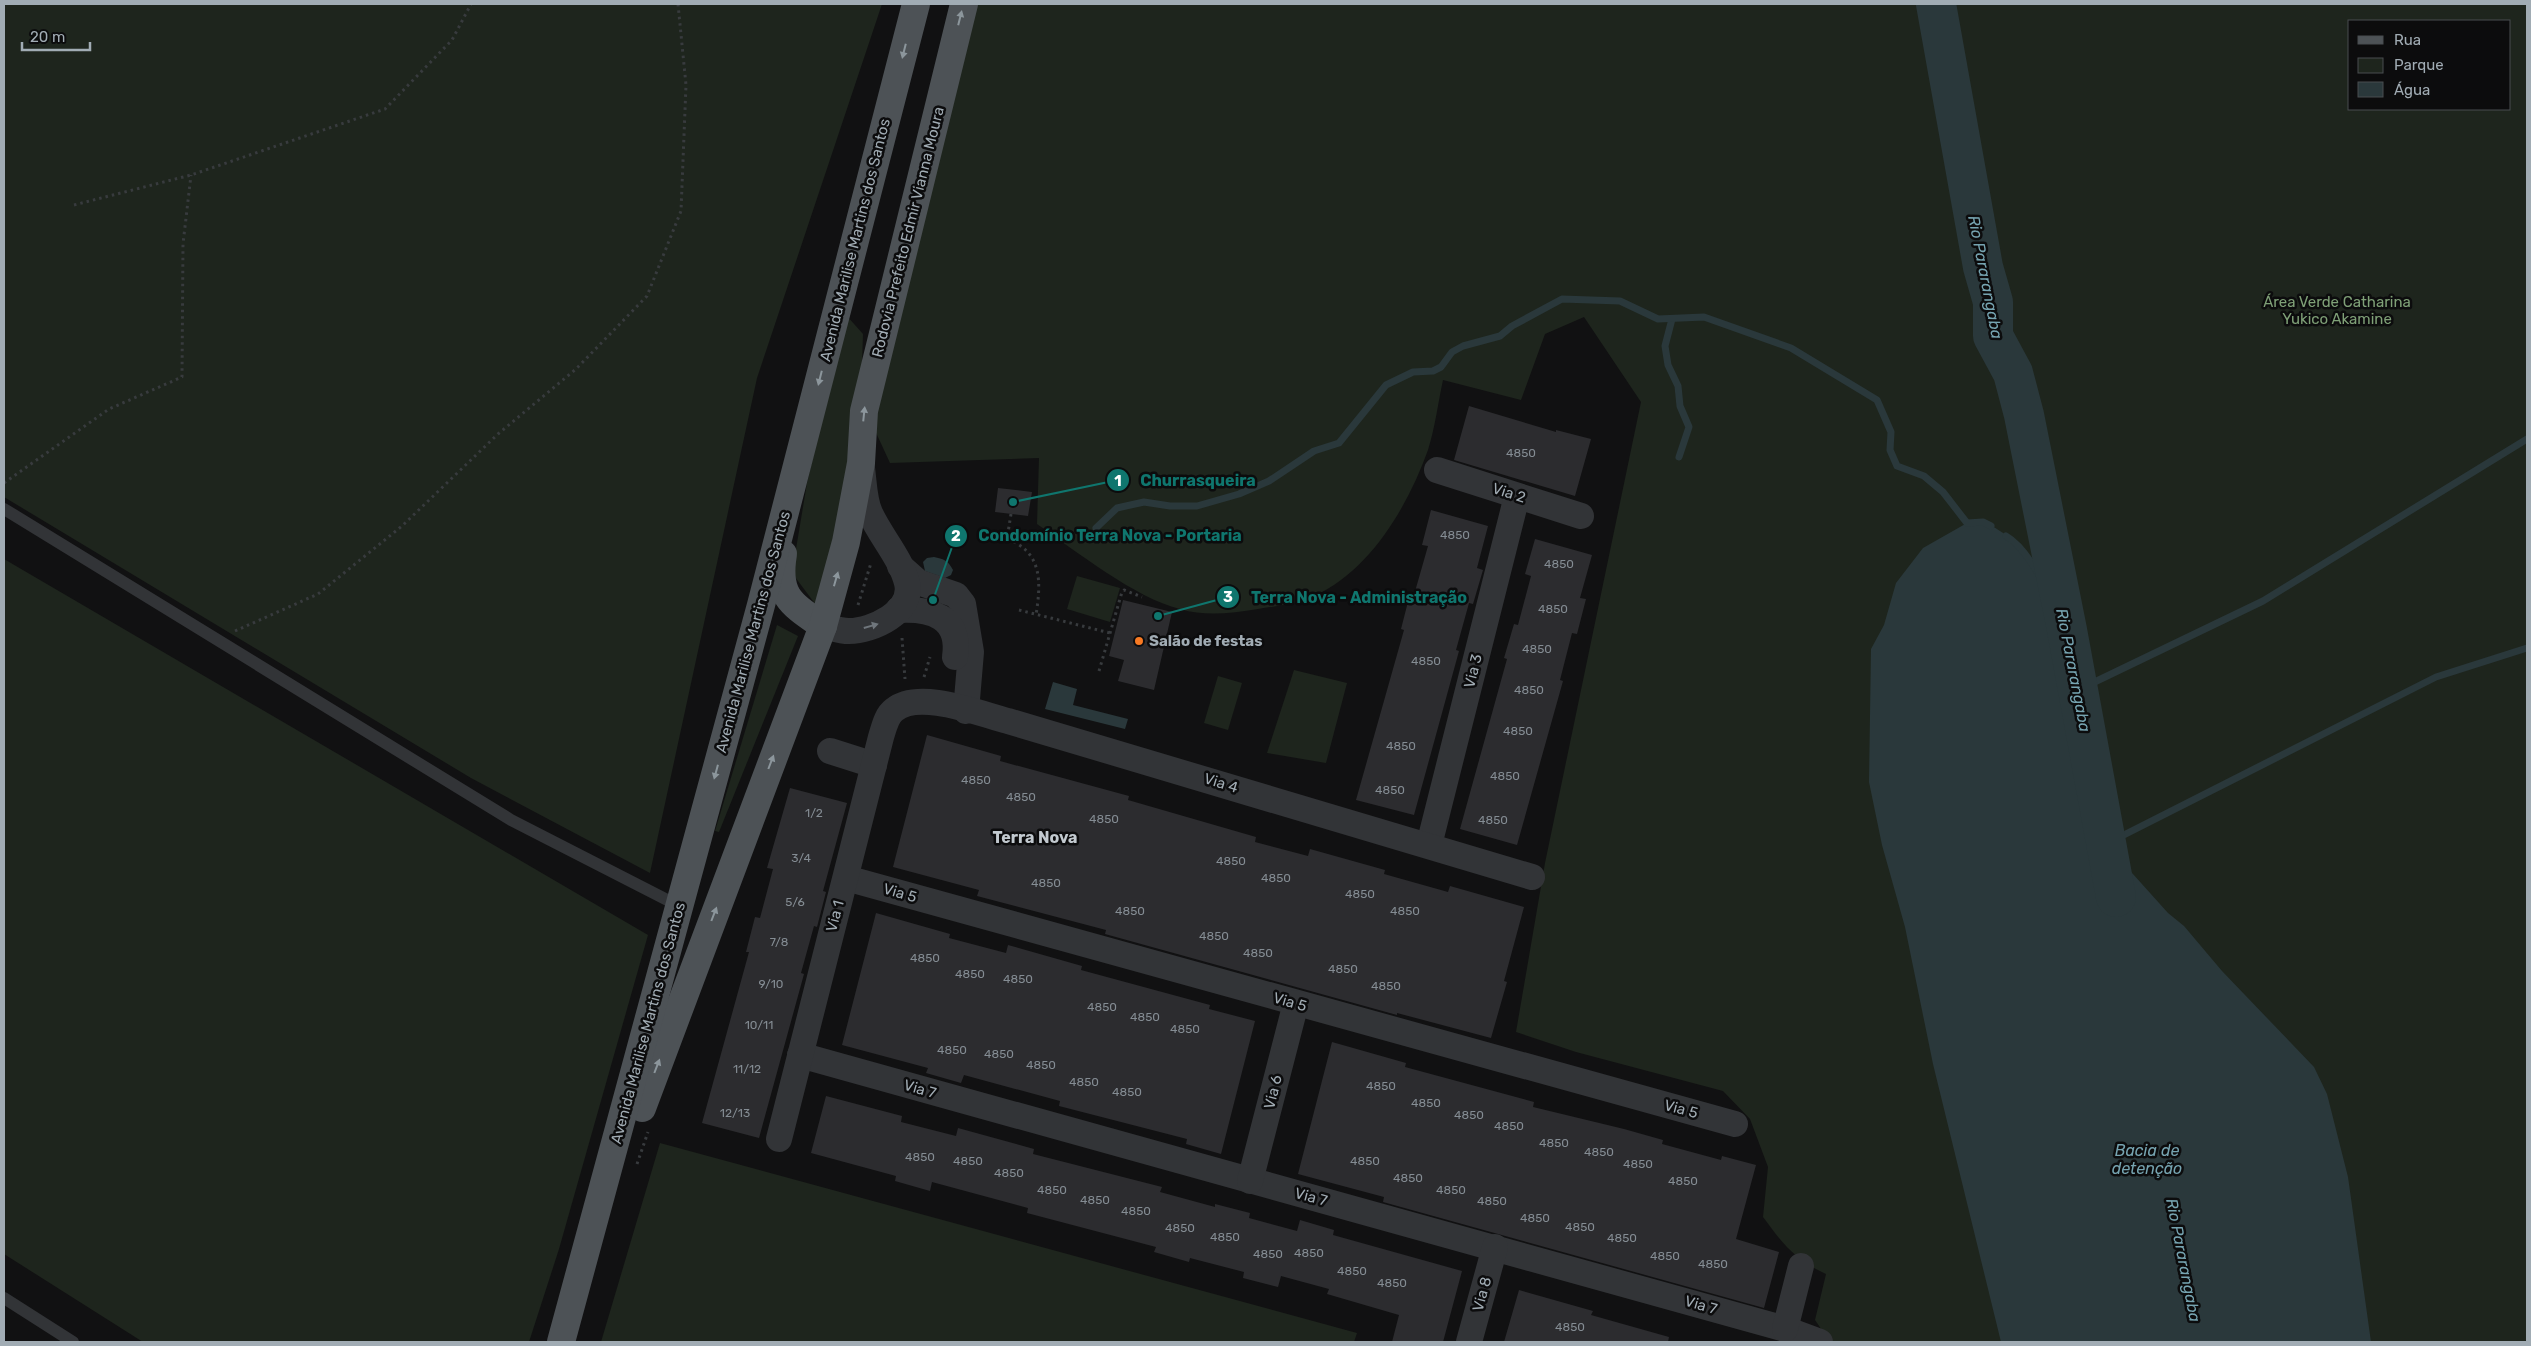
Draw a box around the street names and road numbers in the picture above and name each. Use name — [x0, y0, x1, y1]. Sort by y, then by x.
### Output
street label: Rodovia Prefeito Edmir Vianna Moura — [868, 105, 948, 359]
street label: Avenida Marilise Martins dos Santos — [816, 116, 894, 363]
street label: Via 2 — [1490, 479, 1528, 507]
street label: Avenida Marilise Martins dos Santos — [712, 509, 794, 755]
street label: Via 3 — [1460, 652, 1486, 690]
street label: Via 4 — [1202, 769, 1240, 797]
street label: Via 5 — [881, 880, 919, 906]
street label: Via 1 — [822, 898, 848, 934]
street label: Avenida Marilise Martins dos Santos — [607, 900, 689, 1146]
street label: Via 5 — [1271, 989, 1309, 1015]
street label: Via 6 — [1260, 1073, 1286, 1111]
street label: Via 7 — [902, 1076, 939, 1102]
street label: Via 5 — [1662, 1096, 1700, 1122]
street label: Via 7 — [1293, 1184, 1330, 1210]
street label: Via 8 — [1469, 1275, 1495, 1313]
street label: Via 7 — [1683, 1292, 1720, 1318]

